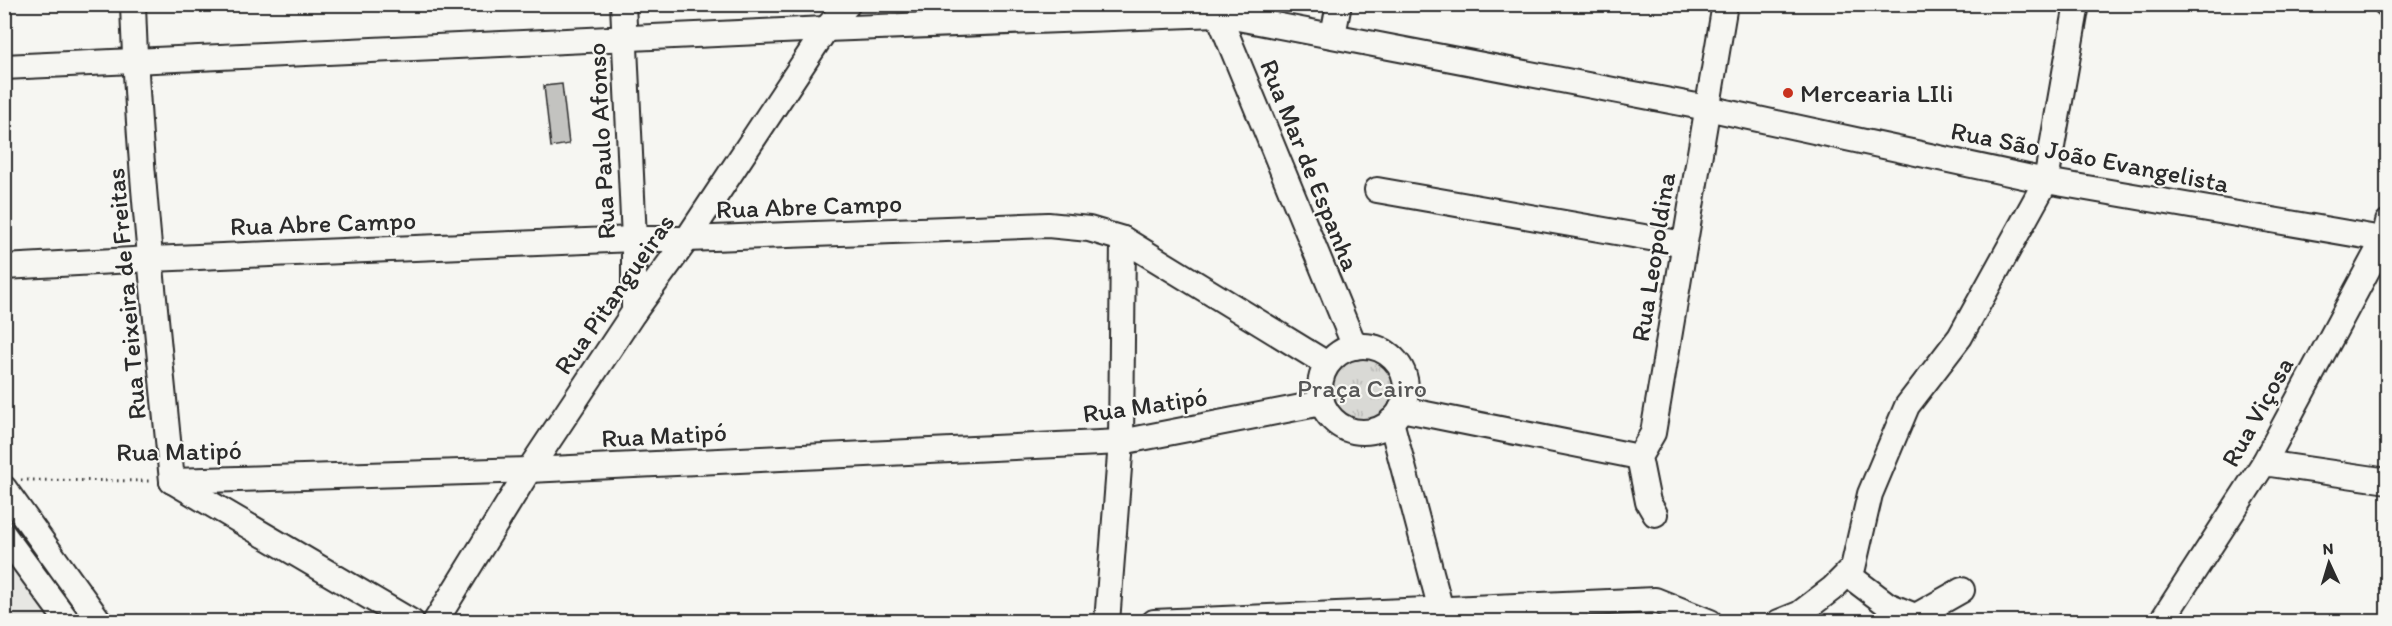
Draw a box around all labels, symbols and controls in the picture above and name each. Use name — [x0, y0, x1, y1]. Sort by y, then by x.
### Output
street label: Rua Paulo Afonso — [580, 42, 622, 240]
street label: Rua Mar de Espanha — [1253, 55, 1367, 276]
place label: Mercearia LIli — [1800, 77, 1953, 109]
marker: Mercearia LIli — [1781, 86, 1795, 100]
street label: Rua São João Evangelista — [1948, 114, 2232, 200]
street label: Rua Teixeira de Freitas — [99, 167, 153, 421]
street label: Rua Leopoldina — [1624, 170, 1682, 344]
street label: Rua Abre Campo — [715, 187, 903, 225]
street label: Rua Abre Campo — [229, 204, 417, 242]
street label: Rua Pitangueiras — [547, 208, 681, 380]
street label: Rua Viçosa — [2214, 351, 2300, 472]
park label: Praça Cairo — [1297, 372, 1427, 404]
street label: Rua Matipó — [1081, 380, 1209, 430]
street label: Rua Matipó — [600, 416, 728, 454]
street label: Rua Matipó — [116, 434, 242, 468]
north arrow — [2299, 533, 2359, 593]
text: N — [2322, 539, 2334, 558]

